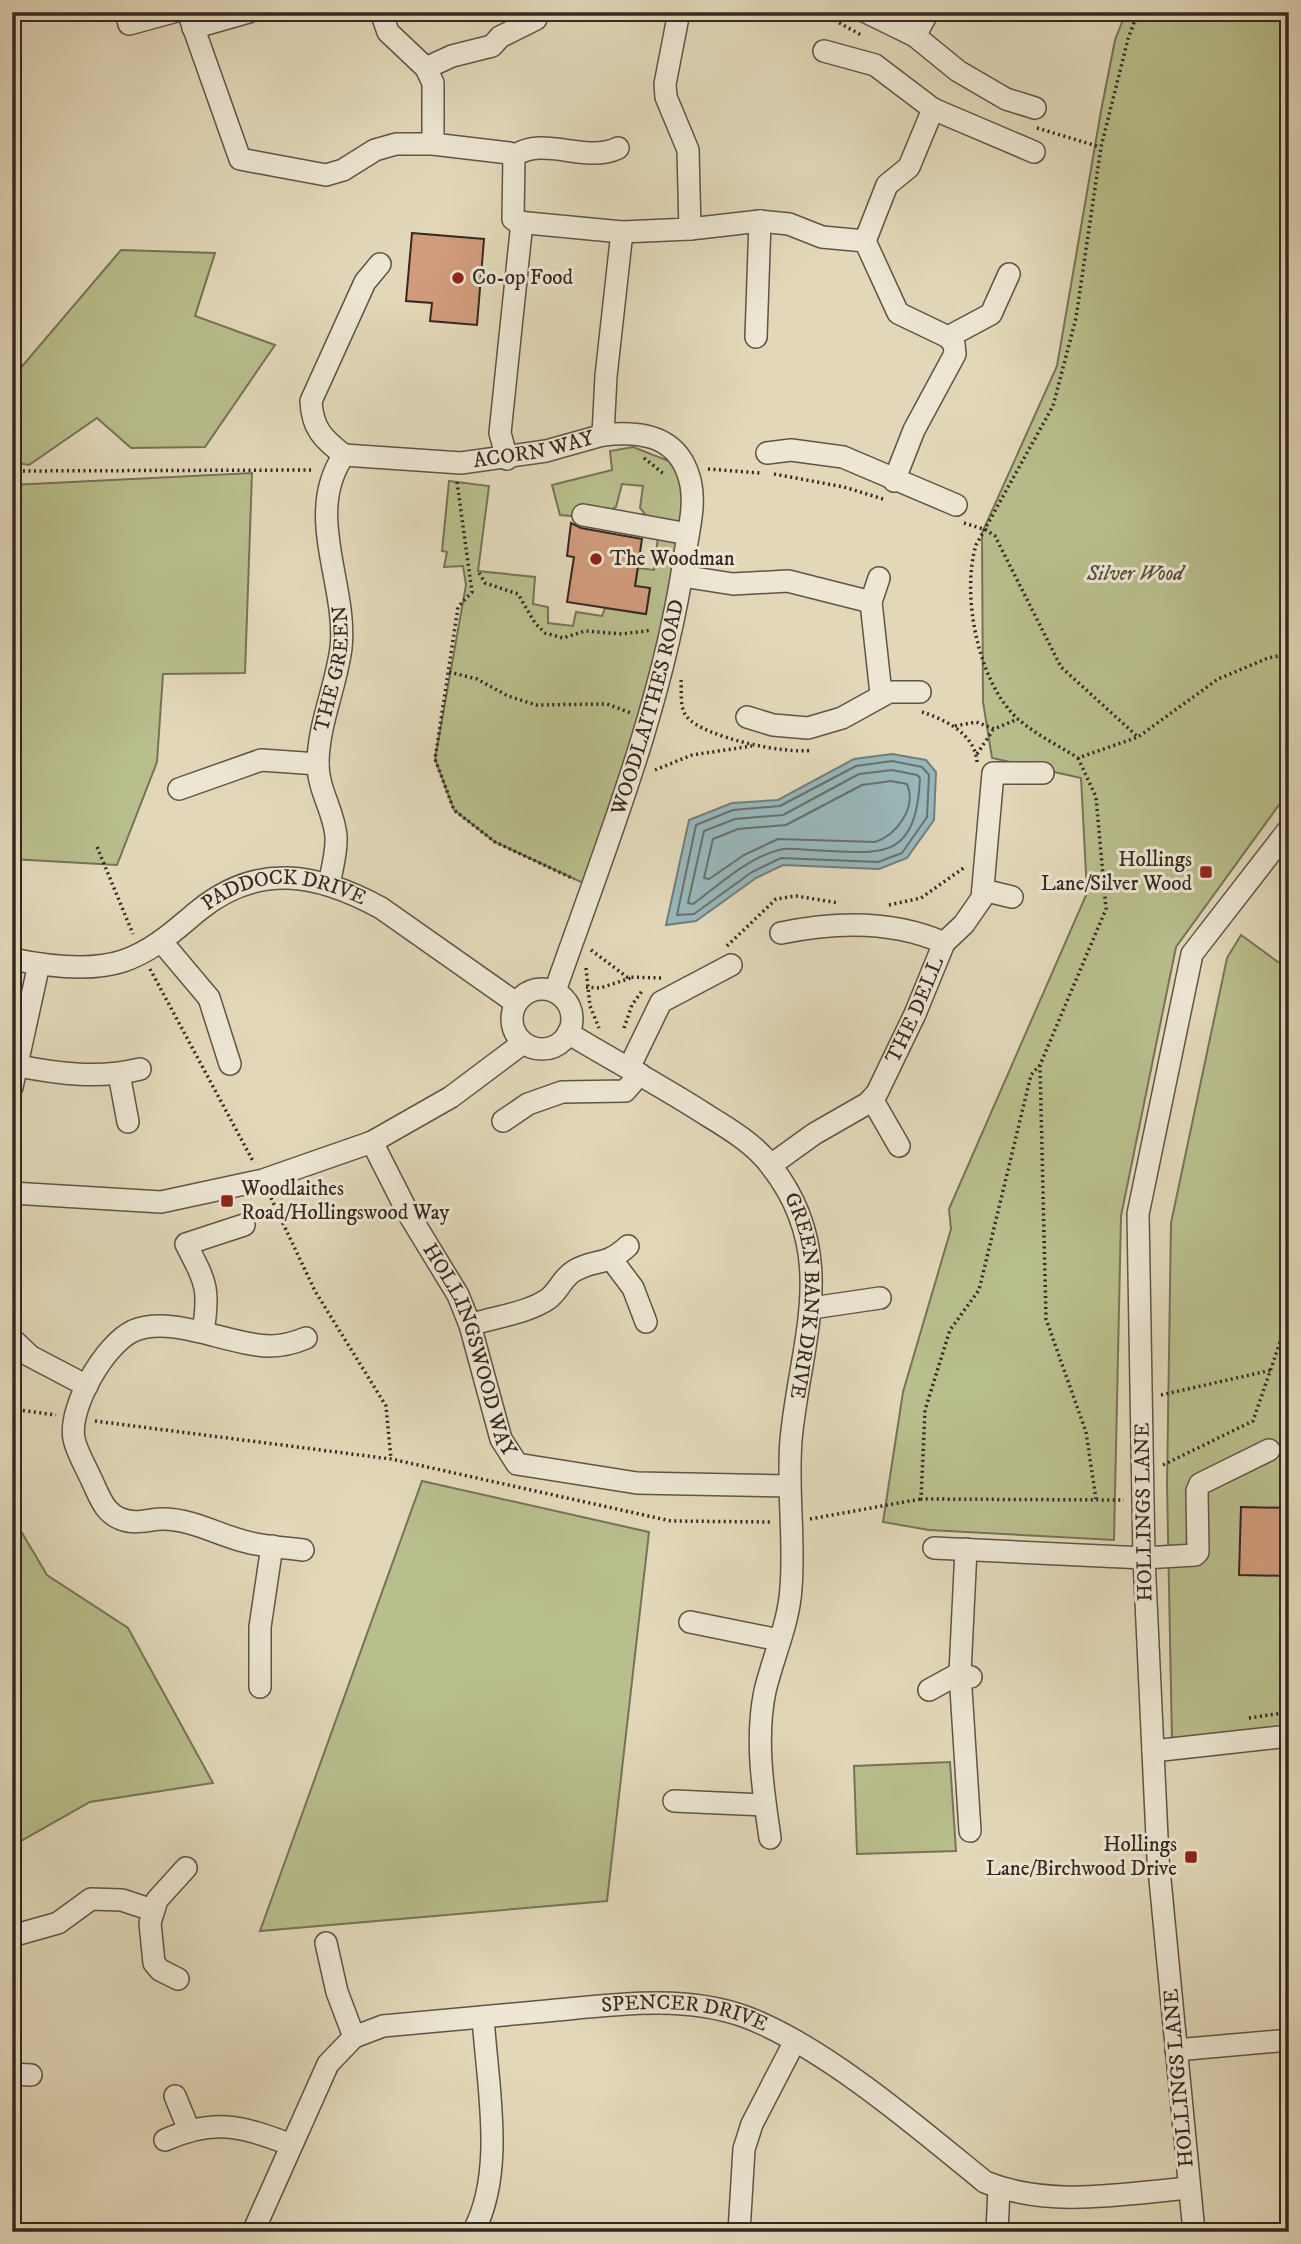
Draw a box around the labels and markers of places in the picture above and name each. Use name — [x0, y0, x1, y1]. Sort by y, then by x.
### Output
place label: Co-op Food — [472, 265, 574, 291]
marker: Co-op Food — [450, 270, 466, 286]
place label: The Woodman — [610, 546, 735, 572]
marker: The Woodman — [588, 551, 604, 567]
place label: Hollings Lane/Silver Wood — [1041, 847, 1193, 897]
marker: Hollings Lane/Silver Wood — [1198, 864, 1214, 880]
place label: Woodlaithes Road/Hollingswood Way — [240, 1176, 450, 1226]
marker: Woodlaithes Road/Hollingswood Way — [219, 1193, 235, 1209]
place label: Hollings Lane/Birchwood Drive — [986, 1832, 1177, 1882]
marker: Hollings Lane/Birchwood Drive — [1183, 1849, 1199, 1865]

